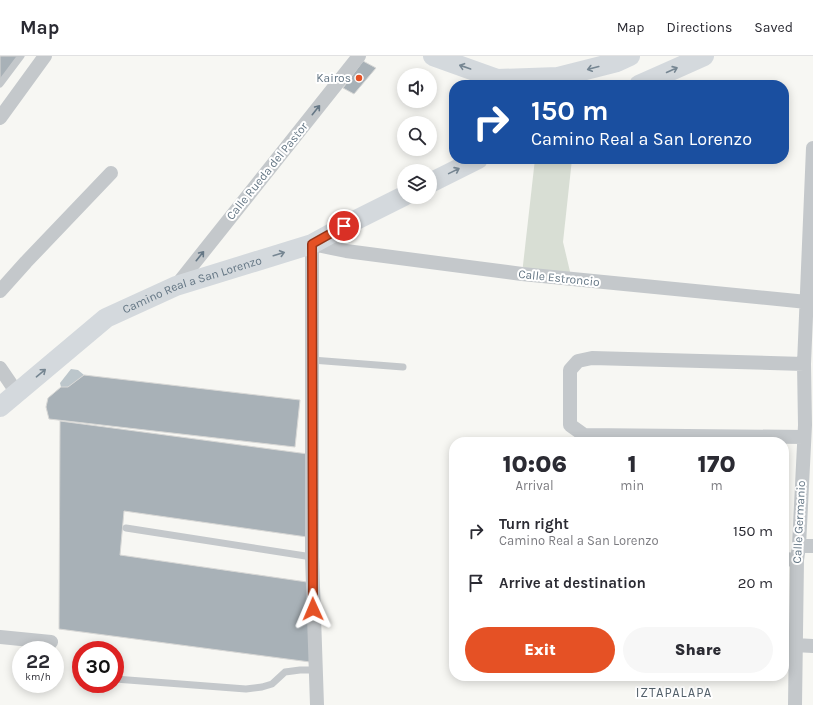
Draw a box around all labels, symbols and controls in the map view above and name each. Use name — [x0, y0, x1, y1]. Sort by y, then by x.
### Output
text: Map — [20, 17, 59, 39]
text: Map — [617, 19, 645, 36]
text: Directions — [667, 19, 732, 36]
text: Saved — [754, 19, 793, 36]
one-way arrow — [459, 63, 471, 71]
one-way arrow — [587, 65, 600, 72]
one-way arrow — [665, 66, 677, 74]
map controls — [397, 68, 437, 204]
button: sound — [397, 68, 437, 108]
place label: Kairos — [316, 71, 351, 85]
marker: Kairos — [354, 73, 364, 83]
text: 150 m — [531, 94, 609, 127]
icon: right — [465, 96, 517, 148]
one-way arrow — [312, 105, 320, 116]
button: search — [397, 116, 437, 156]
street label: Calle Rueda del Pastor — [223, 119, 311, 223]
text: Camino Real a San Lorenzo — [531, 128, 752, 150]
button: layers — [397, 164, 437, 204]
one-way arrow — [448, 167, 460, 174]
pin — [327, 209, 361, 243]
icon: arrive — [333, 215, 355, 237]
one-way arrow — [196, 250, 205, 261]
one-way arrow — [272, 250, 285, 257]
street label: Camino Real a San Lorenzo — [120, 253, 263, 317]
street label: Calle Estroncio — [518, 267, 600, 289]
one-way arrow — [35, 368, 46, 377]
text: 10:06 — [502, 450, 567, 478]
text: 1 — [628, 450, 637, 478]
text: 170 — [698, 450, 736, 478]
text: Arrival — [516, 478, 554, 493]
text: min — [620, 478, 644, 493]
text: m — [710, 478, 723, 493]
street label: Calle Germanio — [790, 480, 808, 564]
text: Turn right — [499, 515, 569, 533]
icon: right — [465, 520, 487, 542]
text: 150 m — [733, 522, 773, 540]
text: Camino Real a San Lorenzo — [499, 533, 659, 548]
icon: arrive — [465, 572, 487, 594]
text: Arrive at destination — [499, 574, 646, 592]
text: 20 m — [738, 574, 773, 592]
position arrow — [292, 588, 334, 630]
button: Exit — [465, 627, 615, 673]
button: Share — [623, 627, 773, 673]
speed limit sign: 30 — [72, 641, 124, 693]
text: 22 — [26, 650, 50, 673]
text: km/h — [25, 671, 51, 683]
district label: IZTAPALAPA — [636, 685, 712, 700]

